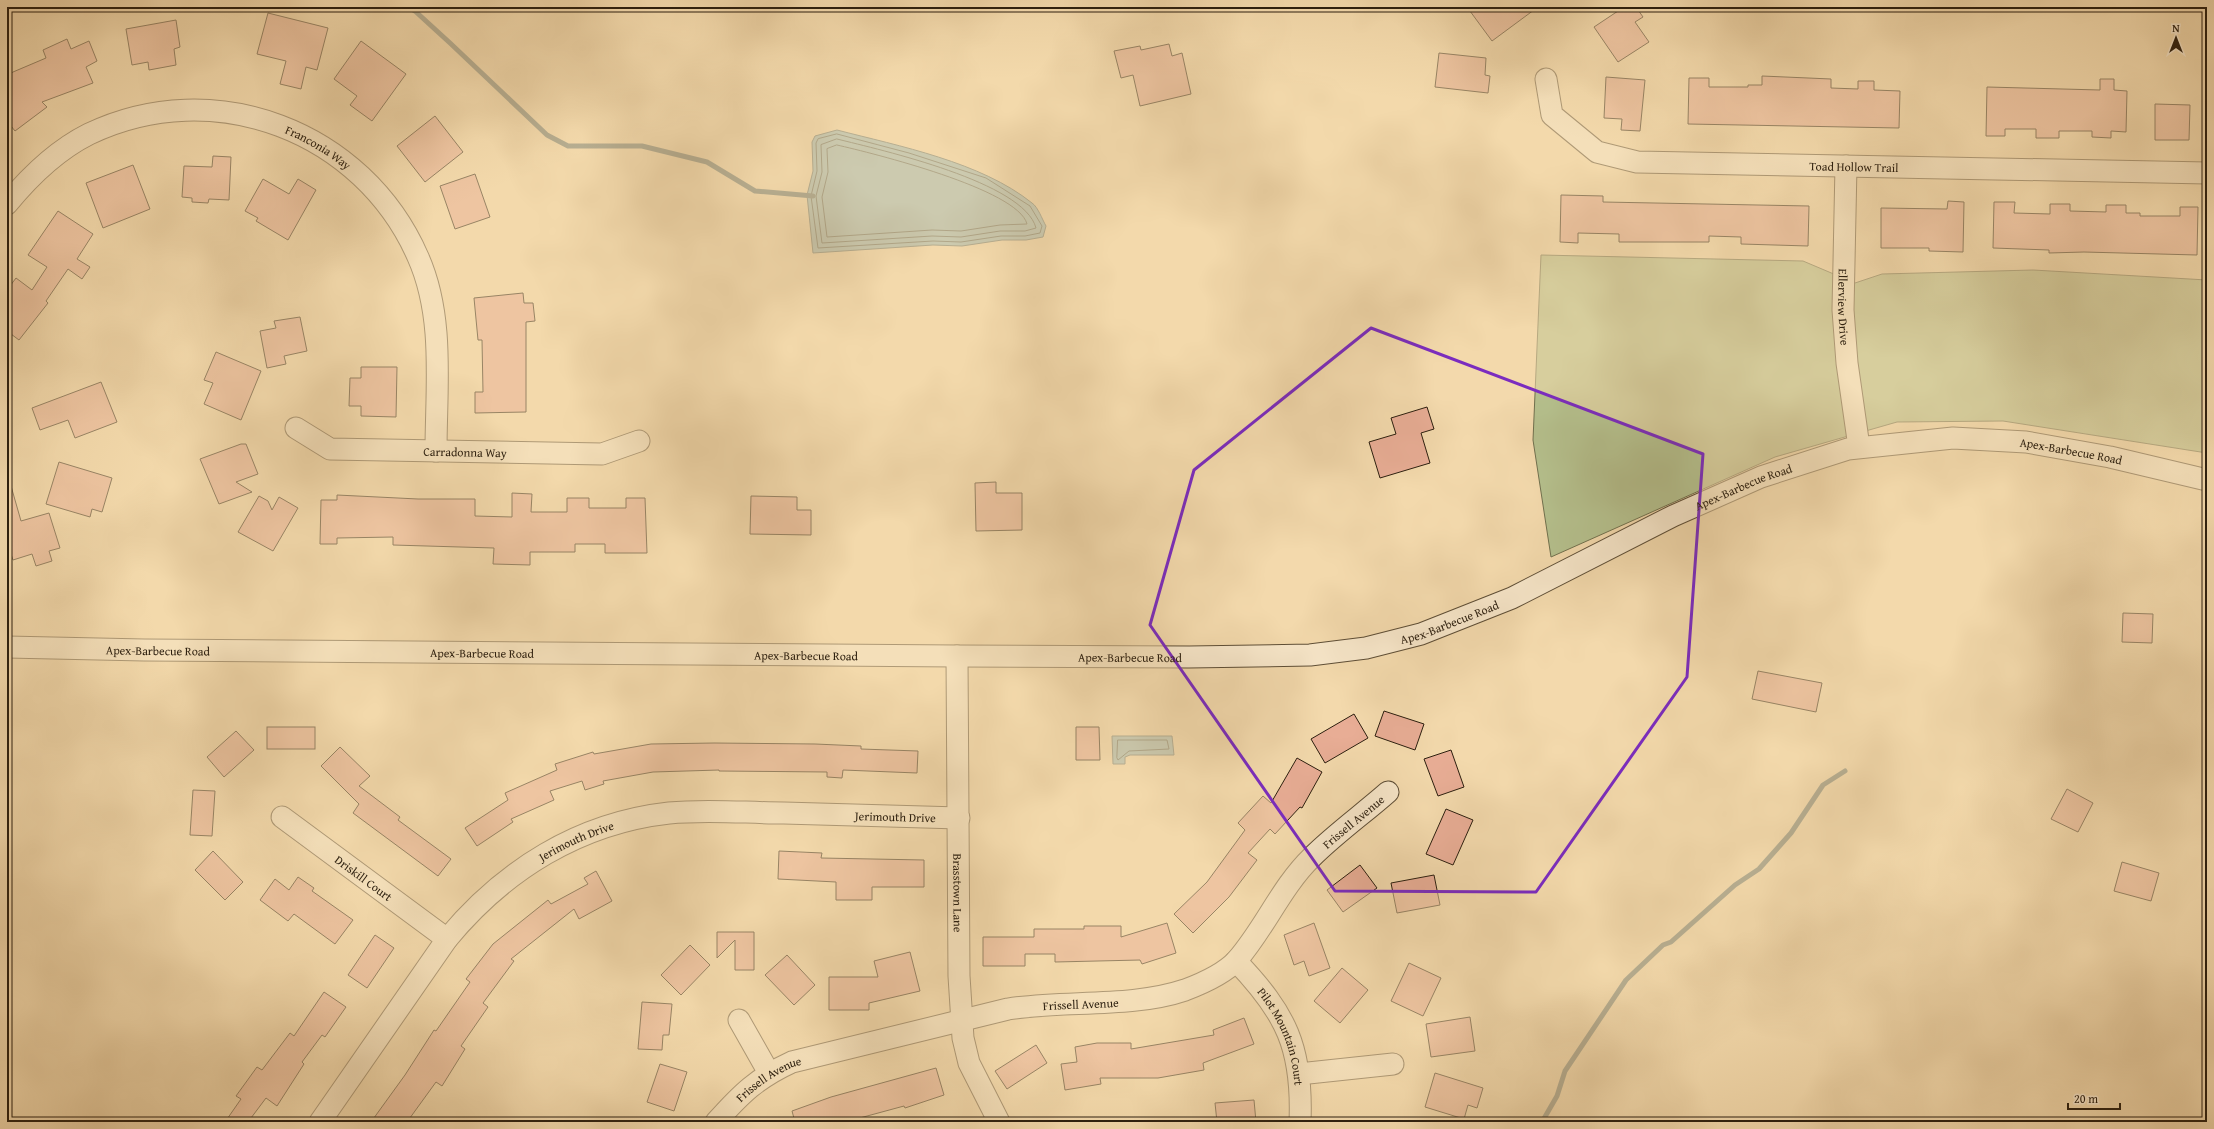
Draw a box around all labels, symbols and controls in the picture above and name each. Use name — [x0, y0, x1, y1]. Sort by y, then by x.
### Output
north arrow — [2156, 18, 2196, 58]
text: N — [2172, 20, 2180, 36]
street label: Franconia Way — [283, 120, 355, 173]
street label: Toad Hollow Trail — [1809, 157, 1899, 176]
street label: Ellerview Drive — [1834, 269, 1854, 346]
street label: Apex-Barbecue Road — [2019, 433, 2125, 468]
street label: Carradonna Way — [423, 442, 507, 461]
street label: Apex-Barbecue Road — [1692, 459, 1795, 514]
street label: Apex-Barbecue Road — [1398, 595, 1502, 647]
street label: Apex-Barbecue Road — [106, 641, 211, 659]
street label: Apex-Barbecue Road — [430, 644, 535, 661]
street label: Apex-Barbecue Road — [754, 646, 859, 664]
street label: Apex-Barbecue Road — [1078, 648, 1183, 665]
street label: Frissell Avenue — [1318, 790, 1388, 852]
street label: Jerimouth Drive — [853, 807, 936, 826]
street label: Jerimouth Drive — [533, 816, 616, 866]
street label: Driskill Court — [332, 851, 397, 905]
street label: Brasstown Lane — [950, 853, 967, 933]
street label: Pilot Mountain Court — [1254, 983, 1308, 1087]
street label: Frissell Avenue — [1042, 993, 1119, 1014]
street label: Frissell Avenue — [732, 1051, 803, 1105]
scale bar — [2068, 1085, 2120, 1111]
text: 20 m — [2074, 1090, 2098, 1107]

